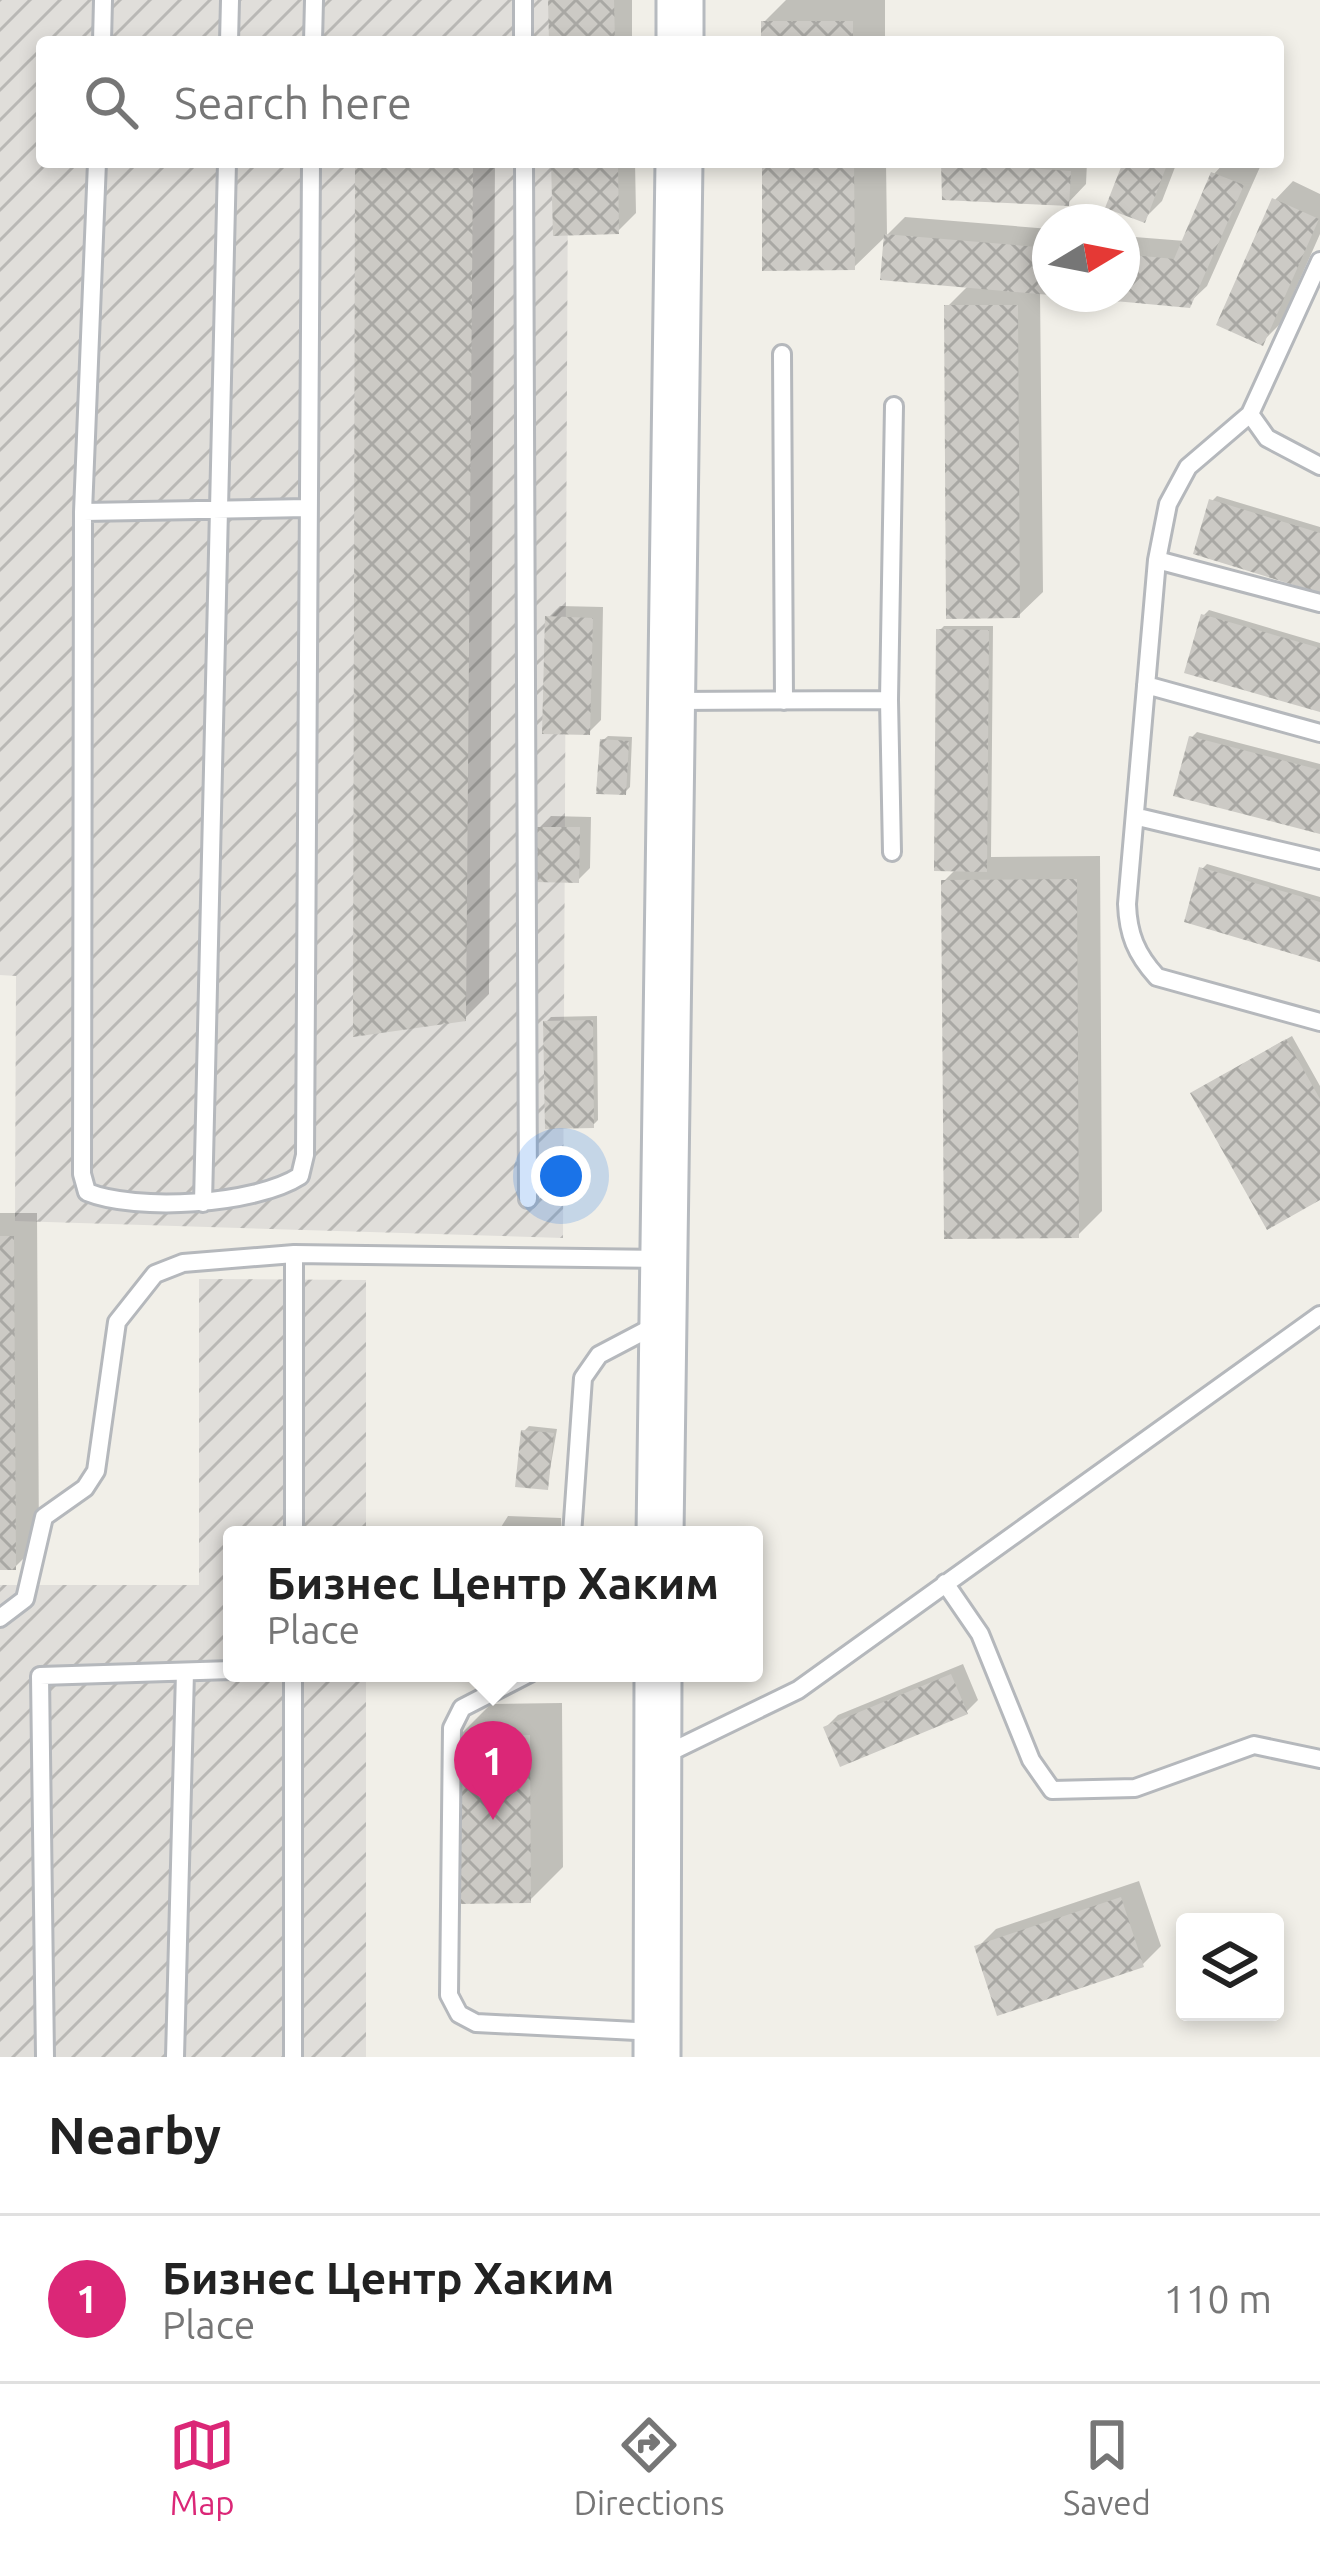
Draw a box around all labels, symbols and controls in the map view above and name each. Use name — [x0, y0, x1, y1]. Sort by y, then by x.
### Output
search box — [36, 36, 1284, 168]
icon: search — [78, 69, 144, 135]
text: Search here — [174, 77, 412, 128]
north arrow — [1032, 204, 1140, 312]
your location — [531, 1146, 591, 1206]
popup — [223, 1526, 763, 1682]
text: Бизнес Центр Хаким — [267, 1557, 719, 1608]
text: Place — [267, 1608, 360, 1651]
pin: 1 — [454, 1721, 532, 1820]
map controls — [1176, 1913, 1284, 2021]
button: layers — [1176, 1913, 1284, 2021]
text: Nearby — [48, 2106, 221, 2164]
text: Бизнес Центр Хаким — [162, 2252, 614, 2303]
text: 1 — [76, 2277, 98, 2320]
text: 110 m — [1163, 2277, 1272, 2320]
text: Place — [162, 2303, 255, 2346]
tab: Map — [169, 2412, 235, 2521]
tab: Directions — [574, 2412, 724, 2521]
tab: Saved — [1063, 2412, 1151, 2521]

